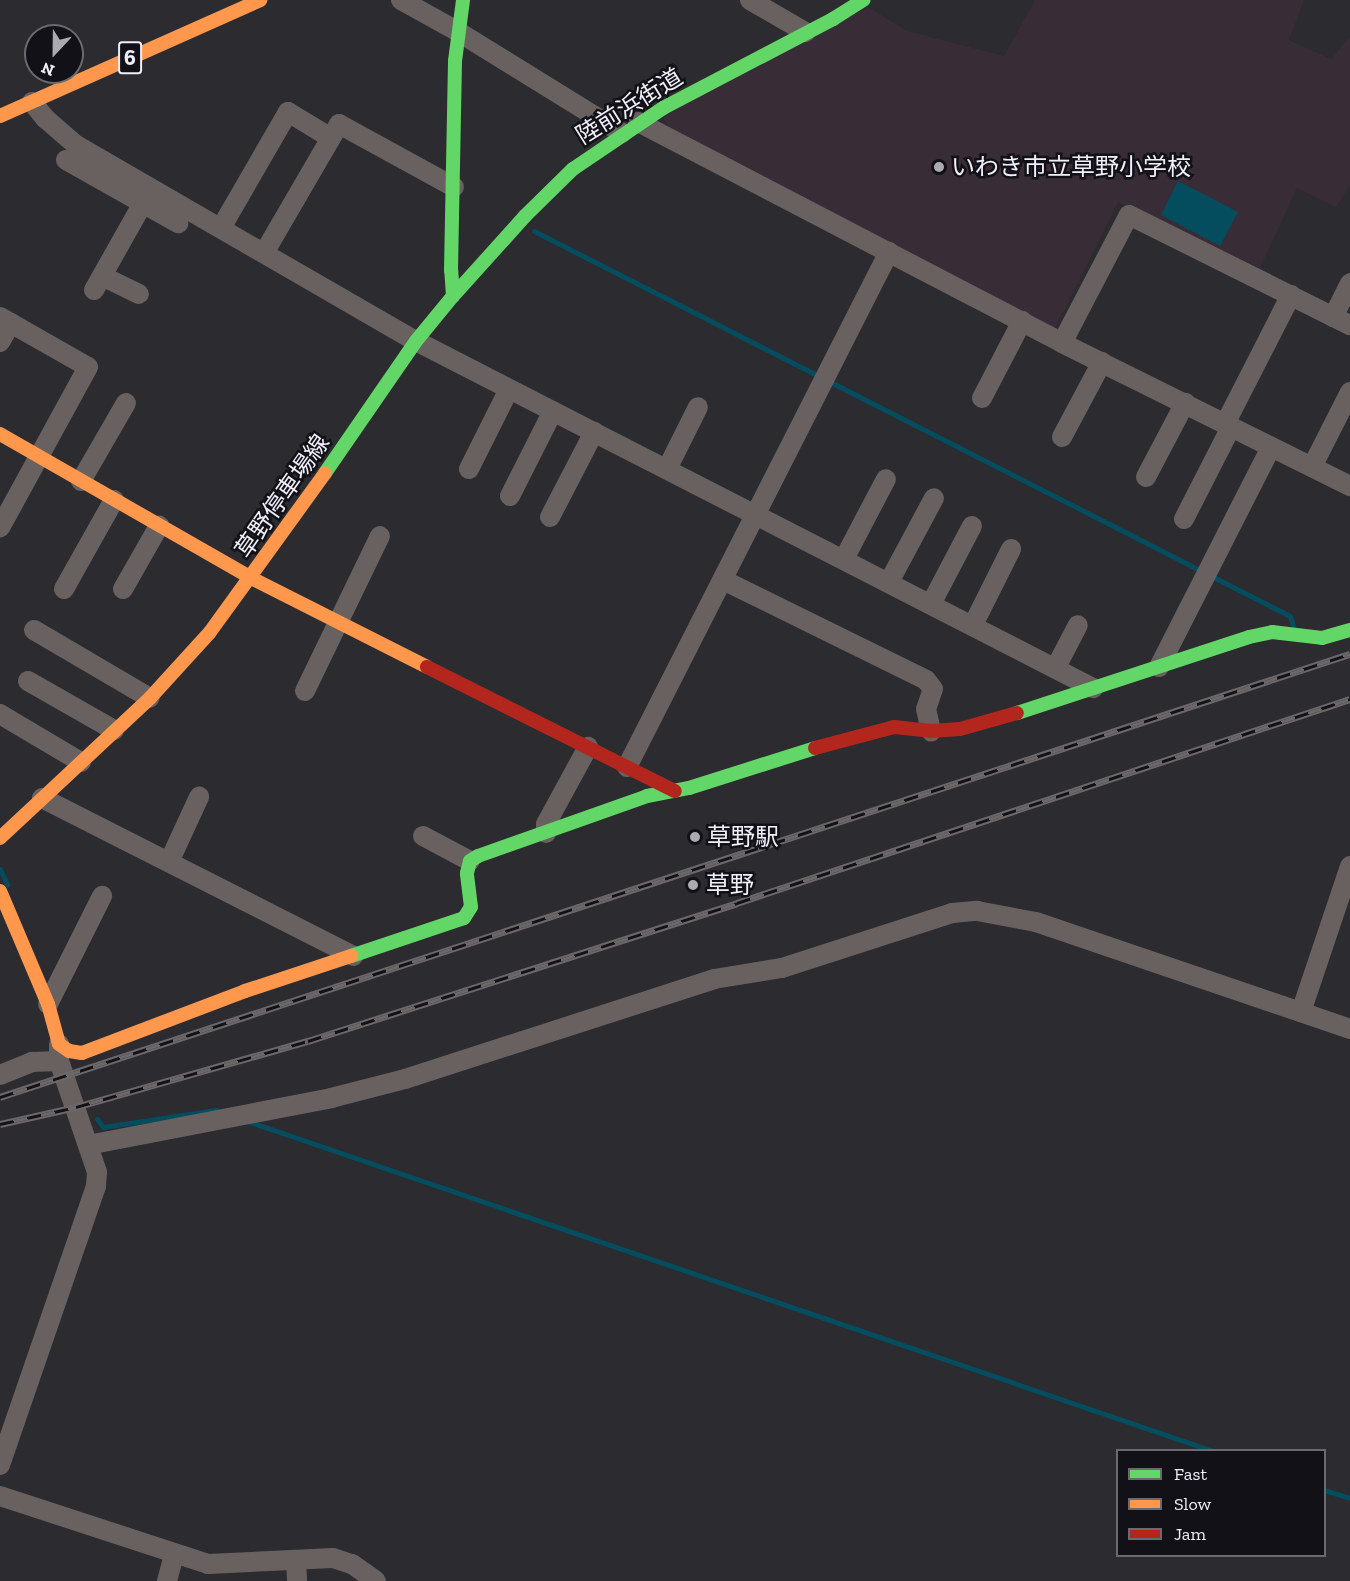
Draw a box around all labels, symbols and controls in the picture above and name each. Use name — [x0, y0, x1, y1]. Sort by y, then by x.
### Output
north arrow — [24, 24, 84, 84]
road number: 6 — [118, 39, 142, 77]
text: N — [39, 58, 57, 80]
street label: 陸前浜街道 — [570, 62, 688, 150]
place label: いわき市立草野小学校 — [951, 153, 1191, 181]
marker: いわき市立草野小学校 — [932, 160, 946, 174]
street label: 草野停車場線 — [229, 429, 335, 563]
place label: 草野駅 — [707, 823, 779, 851]
marker: 草野駅 — [688, 830, 702, 844]
place label: 草野 — [706, 871, 754, 899]
marker: 草野 — [684, 876, 702, 894]
legend — [1116, 1449, 1326, 1557]
text: Fast — [1174, 1463, 1207, 1485]
text: Slow — [1174, 1493, 1211, 1515]
text: Jam — [1174, 1523, 1206, 1545]

